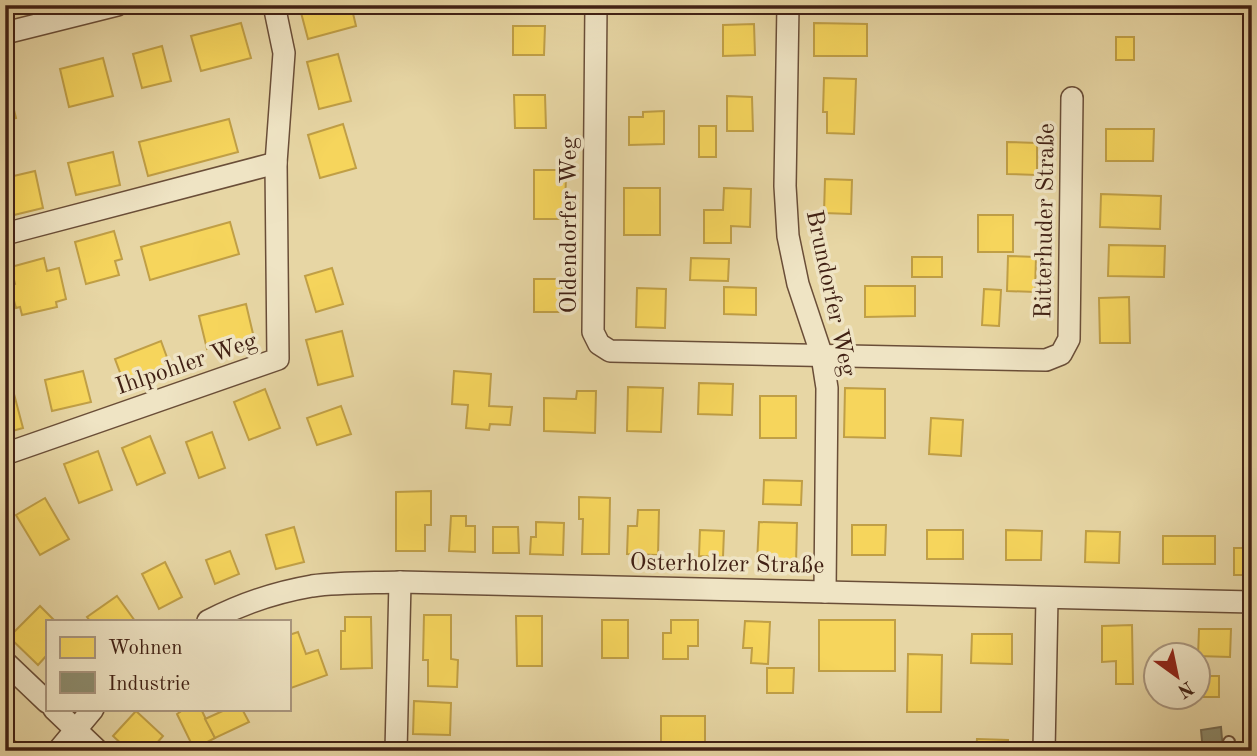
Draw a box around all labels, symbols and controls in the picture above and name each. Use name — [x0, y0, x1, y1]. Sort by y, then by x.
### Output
street label: Ritterhuder Straße — [1032, 123, 1060, 319]
street label: Oldendorfer Weg — [558, 137, 582, 313]
street label: Brundorfer Weg — [801, 208, 859, 379]
street label: Ihlpohler Weg — [113, 329, 260, 400]
street label: Osterholzer Straße — [629, 551, 825, 579]
legend — [46, 620, 290, 710]
text: Wohnen — [108, 638, 183, 659]
north arrow — [1142, 640, 1212, 710]
text: Industrie — [108, 674, 190, 695]
text: N — [1173, 676, 1196, 700]

